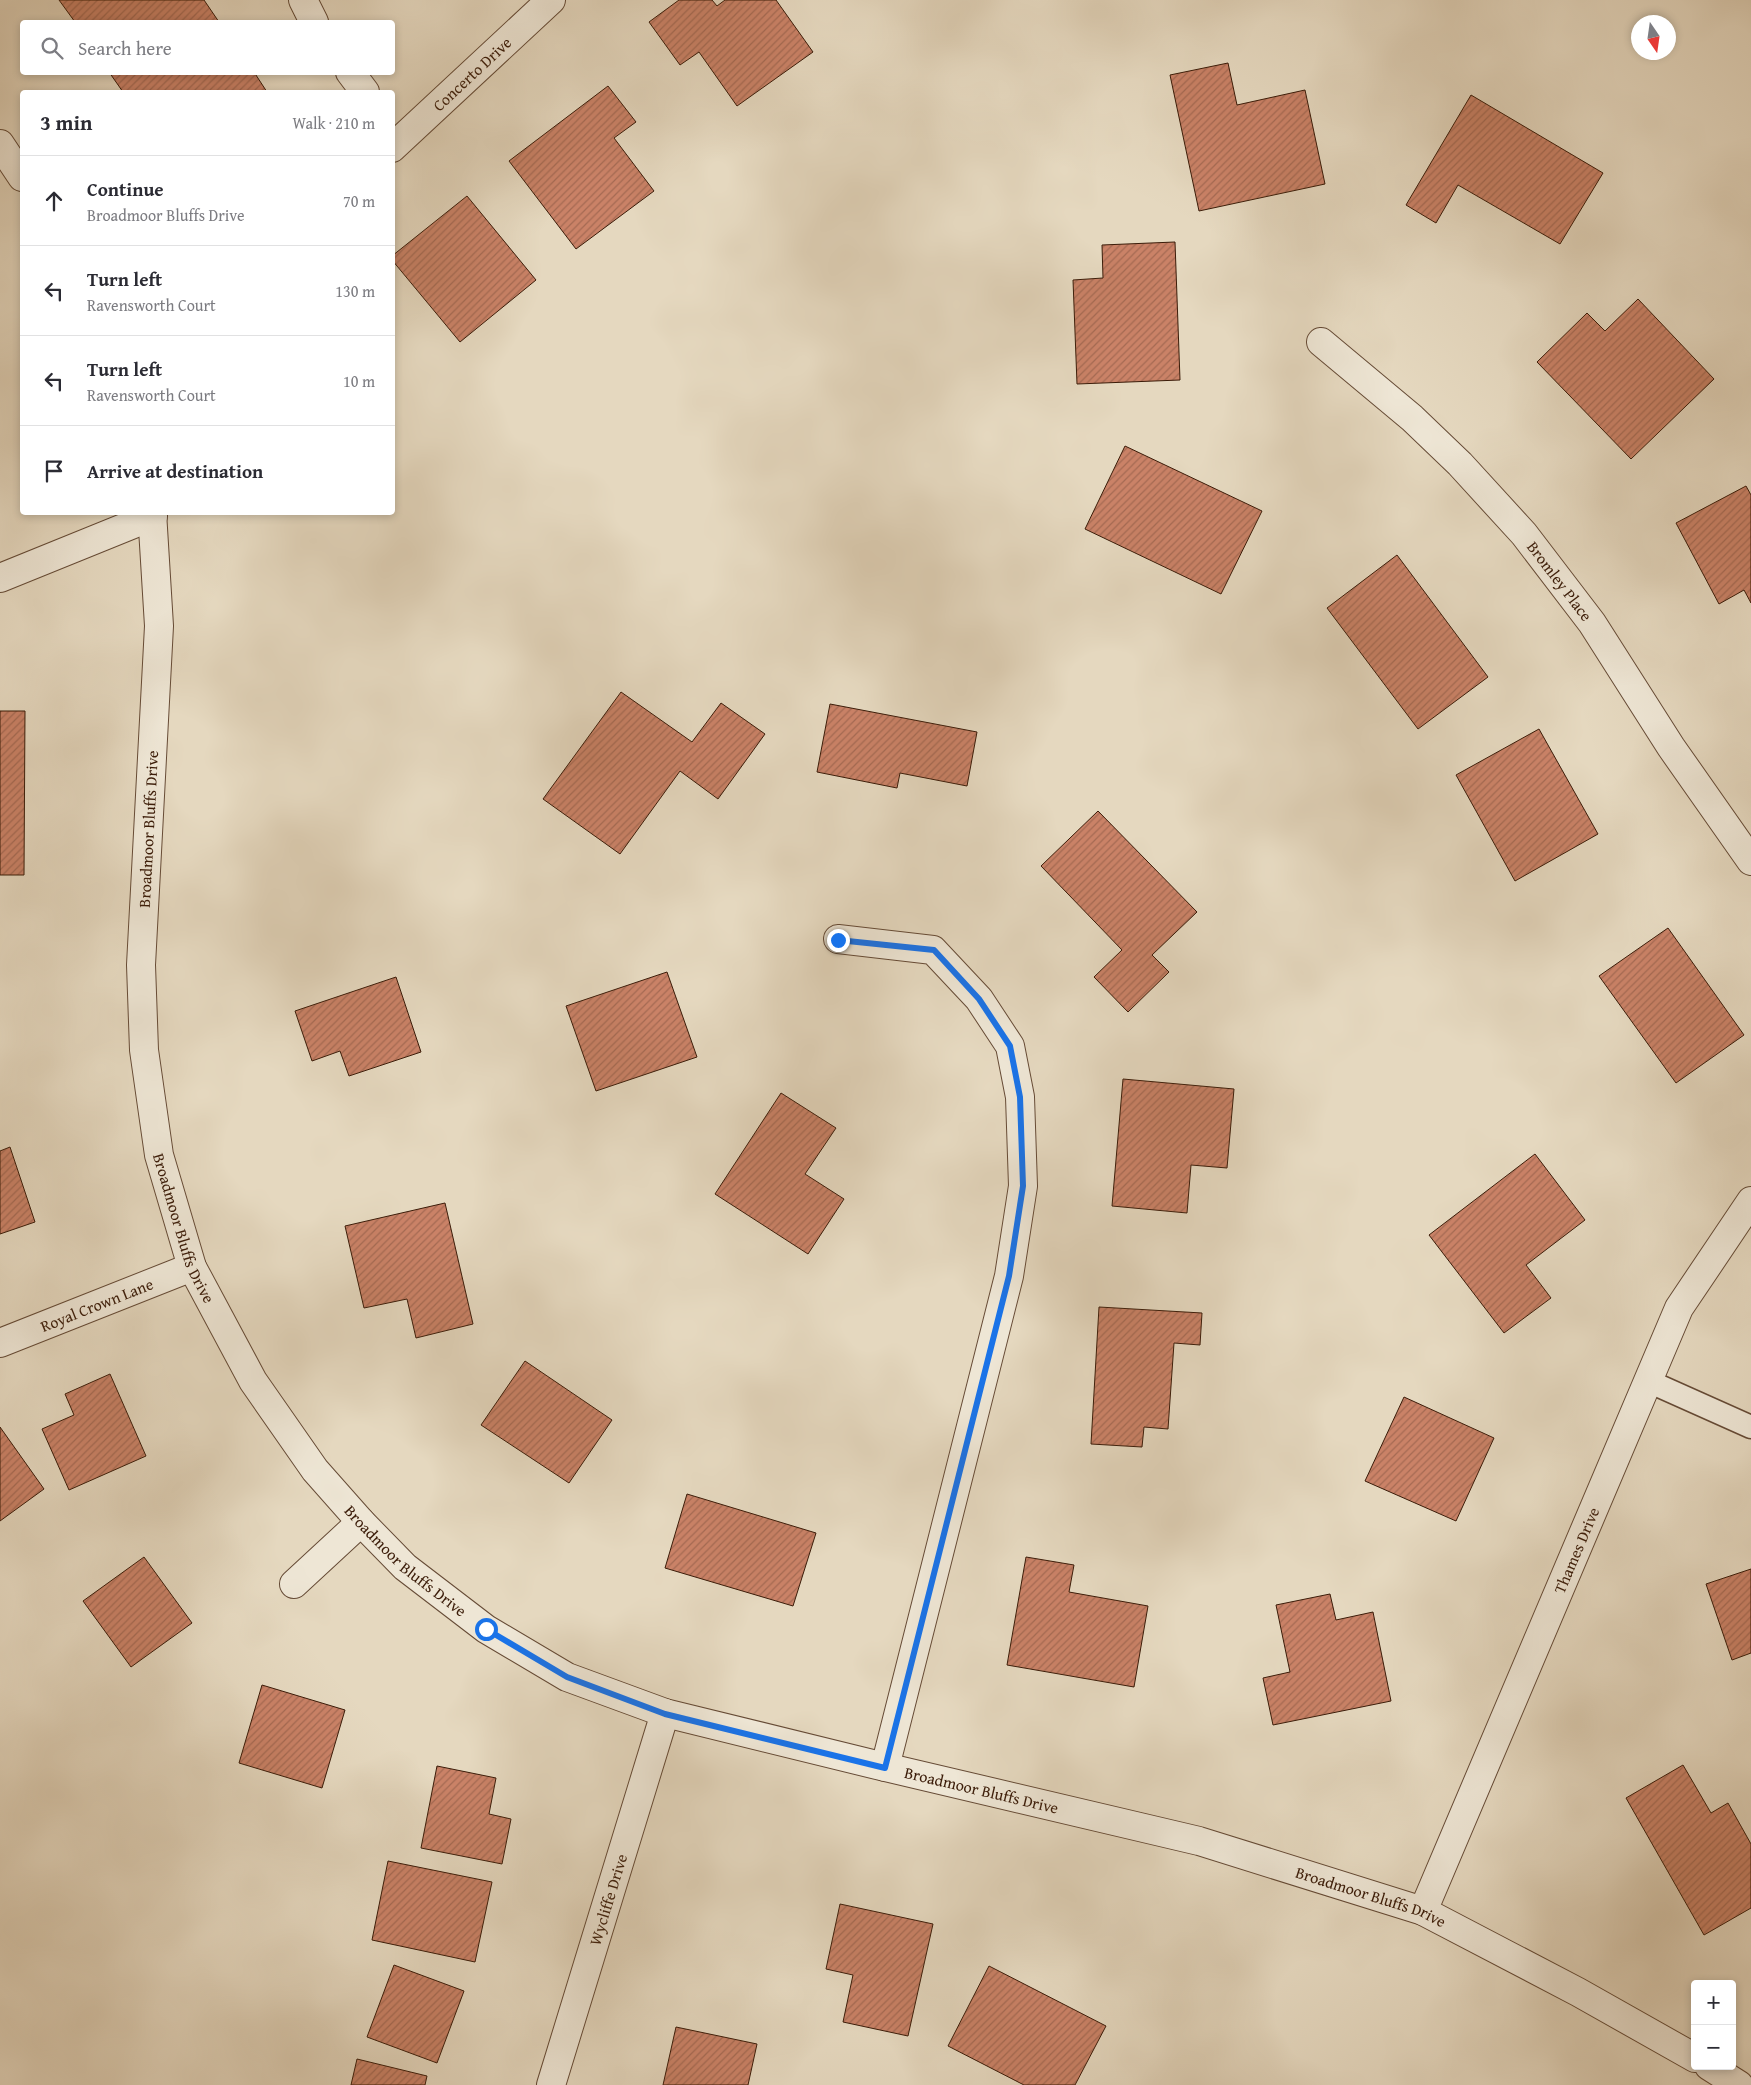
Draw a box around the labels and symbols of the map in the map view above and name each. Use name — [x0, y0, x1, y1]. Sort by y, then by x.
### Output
north arrow — [1631, 15, 1676, 60]
street label: Concerto Drive — [427, 31, 517, 117]
street label: Bromley Place — [1521, 536, 1598, 626]
street label: Broadmoor Bluffs Drive — [132, 750, 164, 908]
route end — [827, 929, 850, 952]
street label: Broadmoor Bluffs Drive — [147, 1150, 221, 1307]
street label: Royal Crown Lane — [37, 1272, 157, 1338]
street label: Broadmoor Bluffs Drive — [339, 1499, 472, 1622]
street label: Thames Drive — [1547, 1503, 1605, 1597]
route start — [475, 1618, 498, 1641]
street label: Broadmoor Bluffs Drive — [902, 1760, 1061, 1820]
street label: Wycliffe Drive — [582, 1851, 633, 1948]
street label: Broadmoor Bluffs Drive — [1293, 1860, 1450, 1933]

